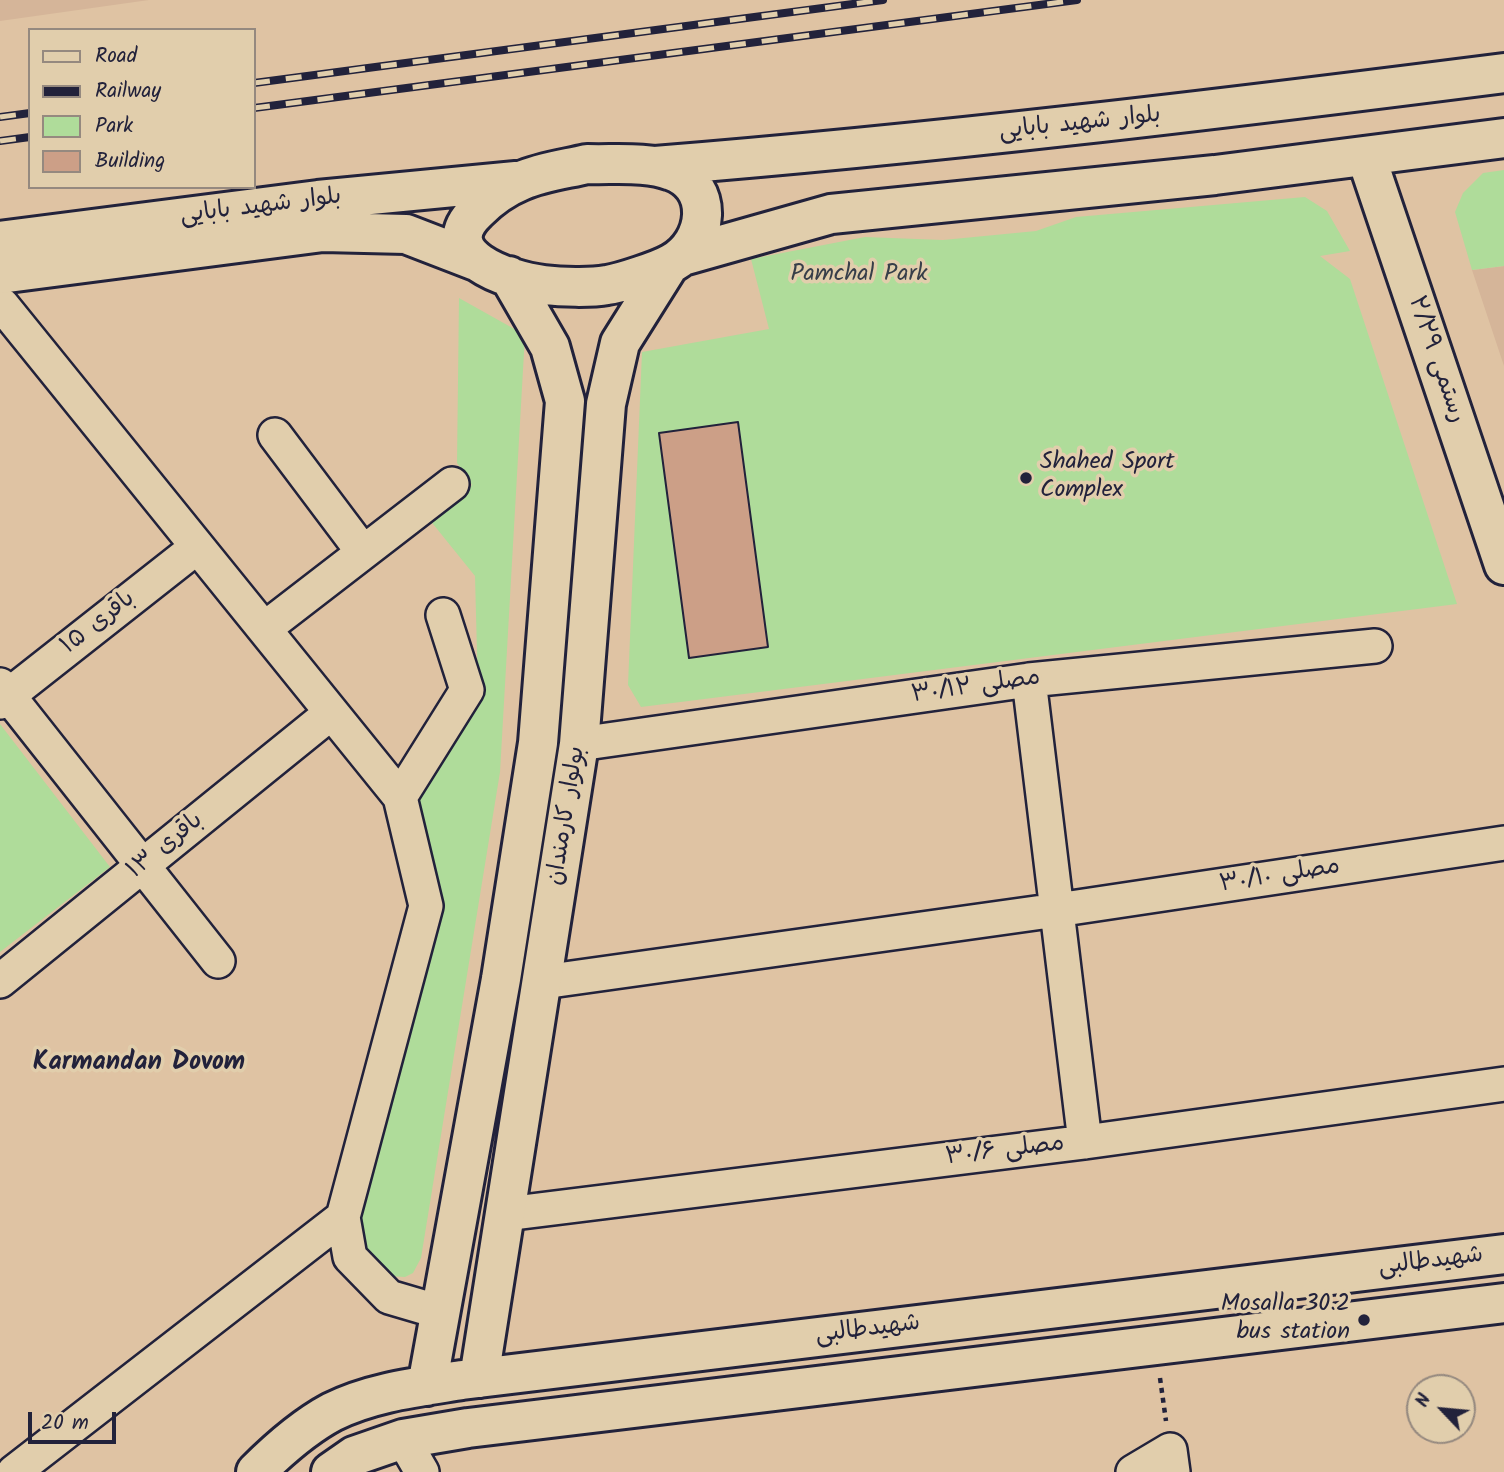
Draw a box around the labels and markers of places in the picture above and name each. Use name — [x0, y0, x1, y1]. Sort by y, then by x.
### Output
place label: Shahed Sport Complex — [1040, 450, 1174, 506]
marker: Shahed Sport Complex — [1018, 470, 1034, 486]
place label: Mosalla 30.2 bus station — [1221, 1292, 1350, 1348]
marker: Mosalla 30.2 bus station — [1356, 1312, 1372, 1328]

